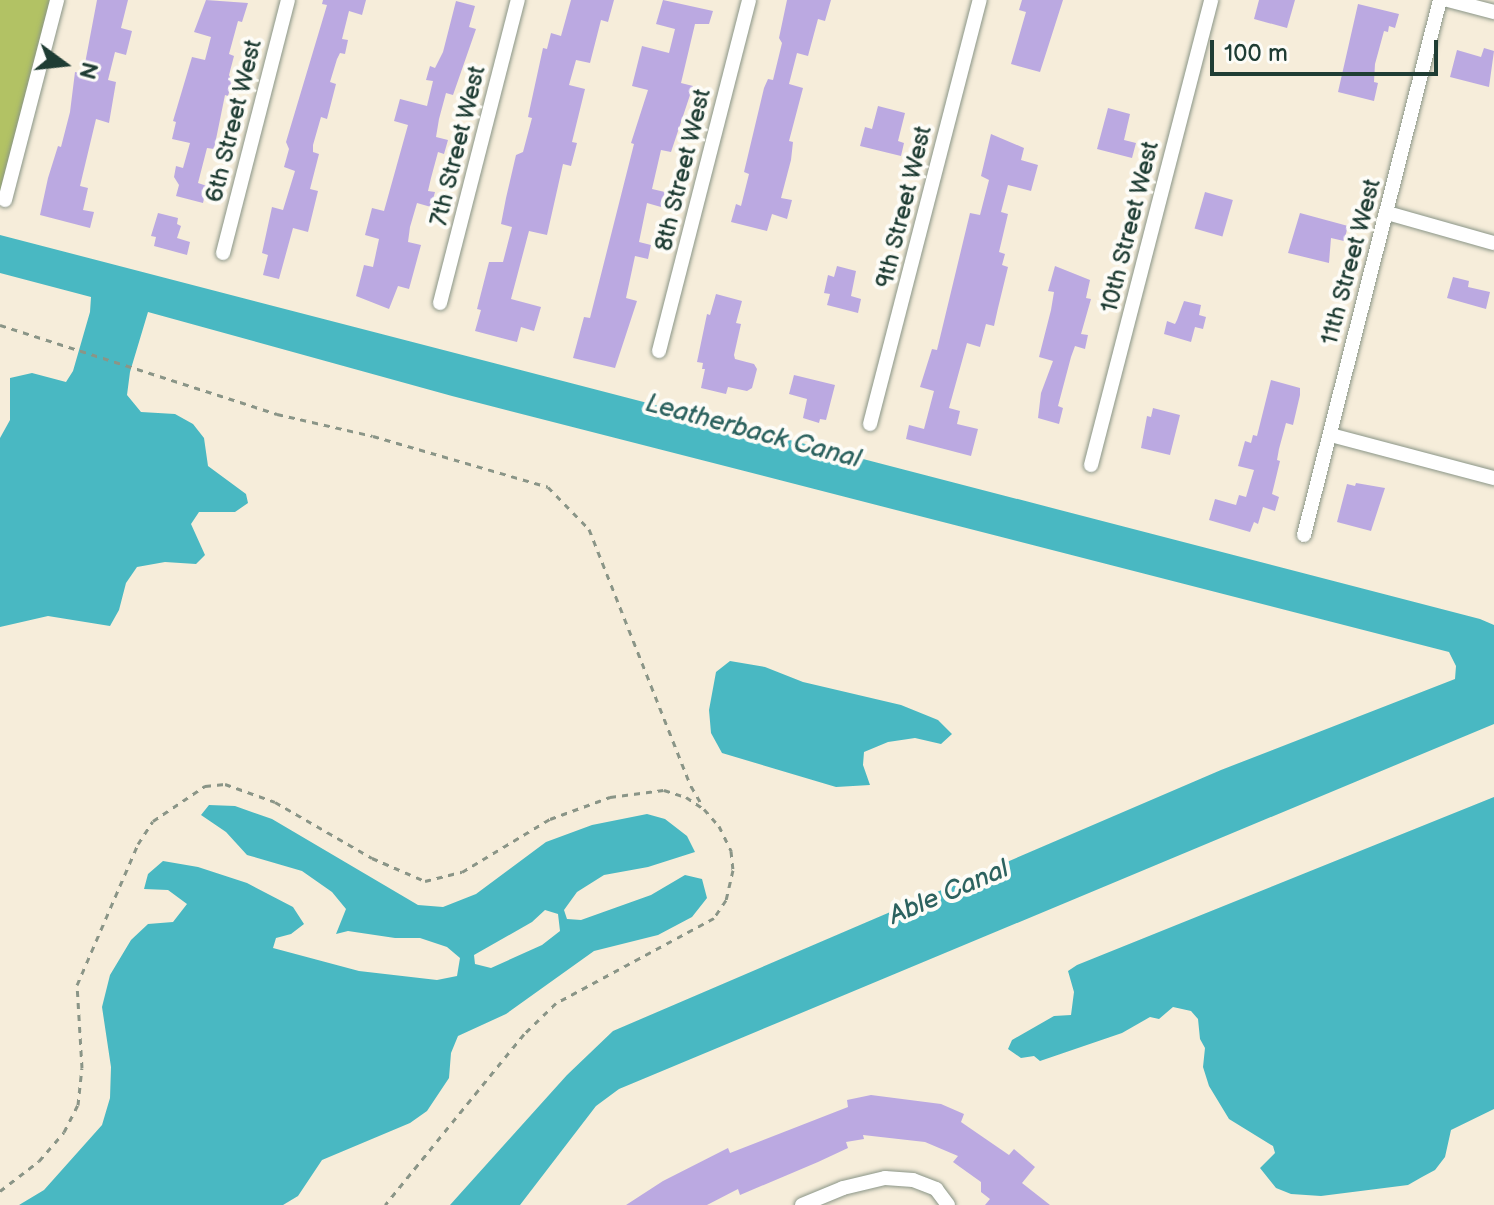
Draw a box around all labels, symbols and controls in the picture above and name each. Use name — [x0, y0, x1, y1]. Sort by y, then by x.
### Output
north arrow — [24, 24, 104, 104]
scale bar — [1214, 24, 1442, 74]
street label: 6th Street West — [200, 36, 268, 206]
text: 100 m — [1224, 39, 1288, 68]
text: N — [72, 59, 103, 82]
street label: 7th Street West — [424, 62, 492, 230]
street label: 8th Street West — [649, 85, 717, 255]
street label: 9th Street West — [870, 122, 938, 292]
street label: 10th Street West — [1095, 138, 1165, 316]
street label: 11th Street West — [1315, 175, 1387, 349]
water label: Leatherback Canal — [642, 388, 864, 476]
water label: Able Canal — [884, 854, 1014, 932]

